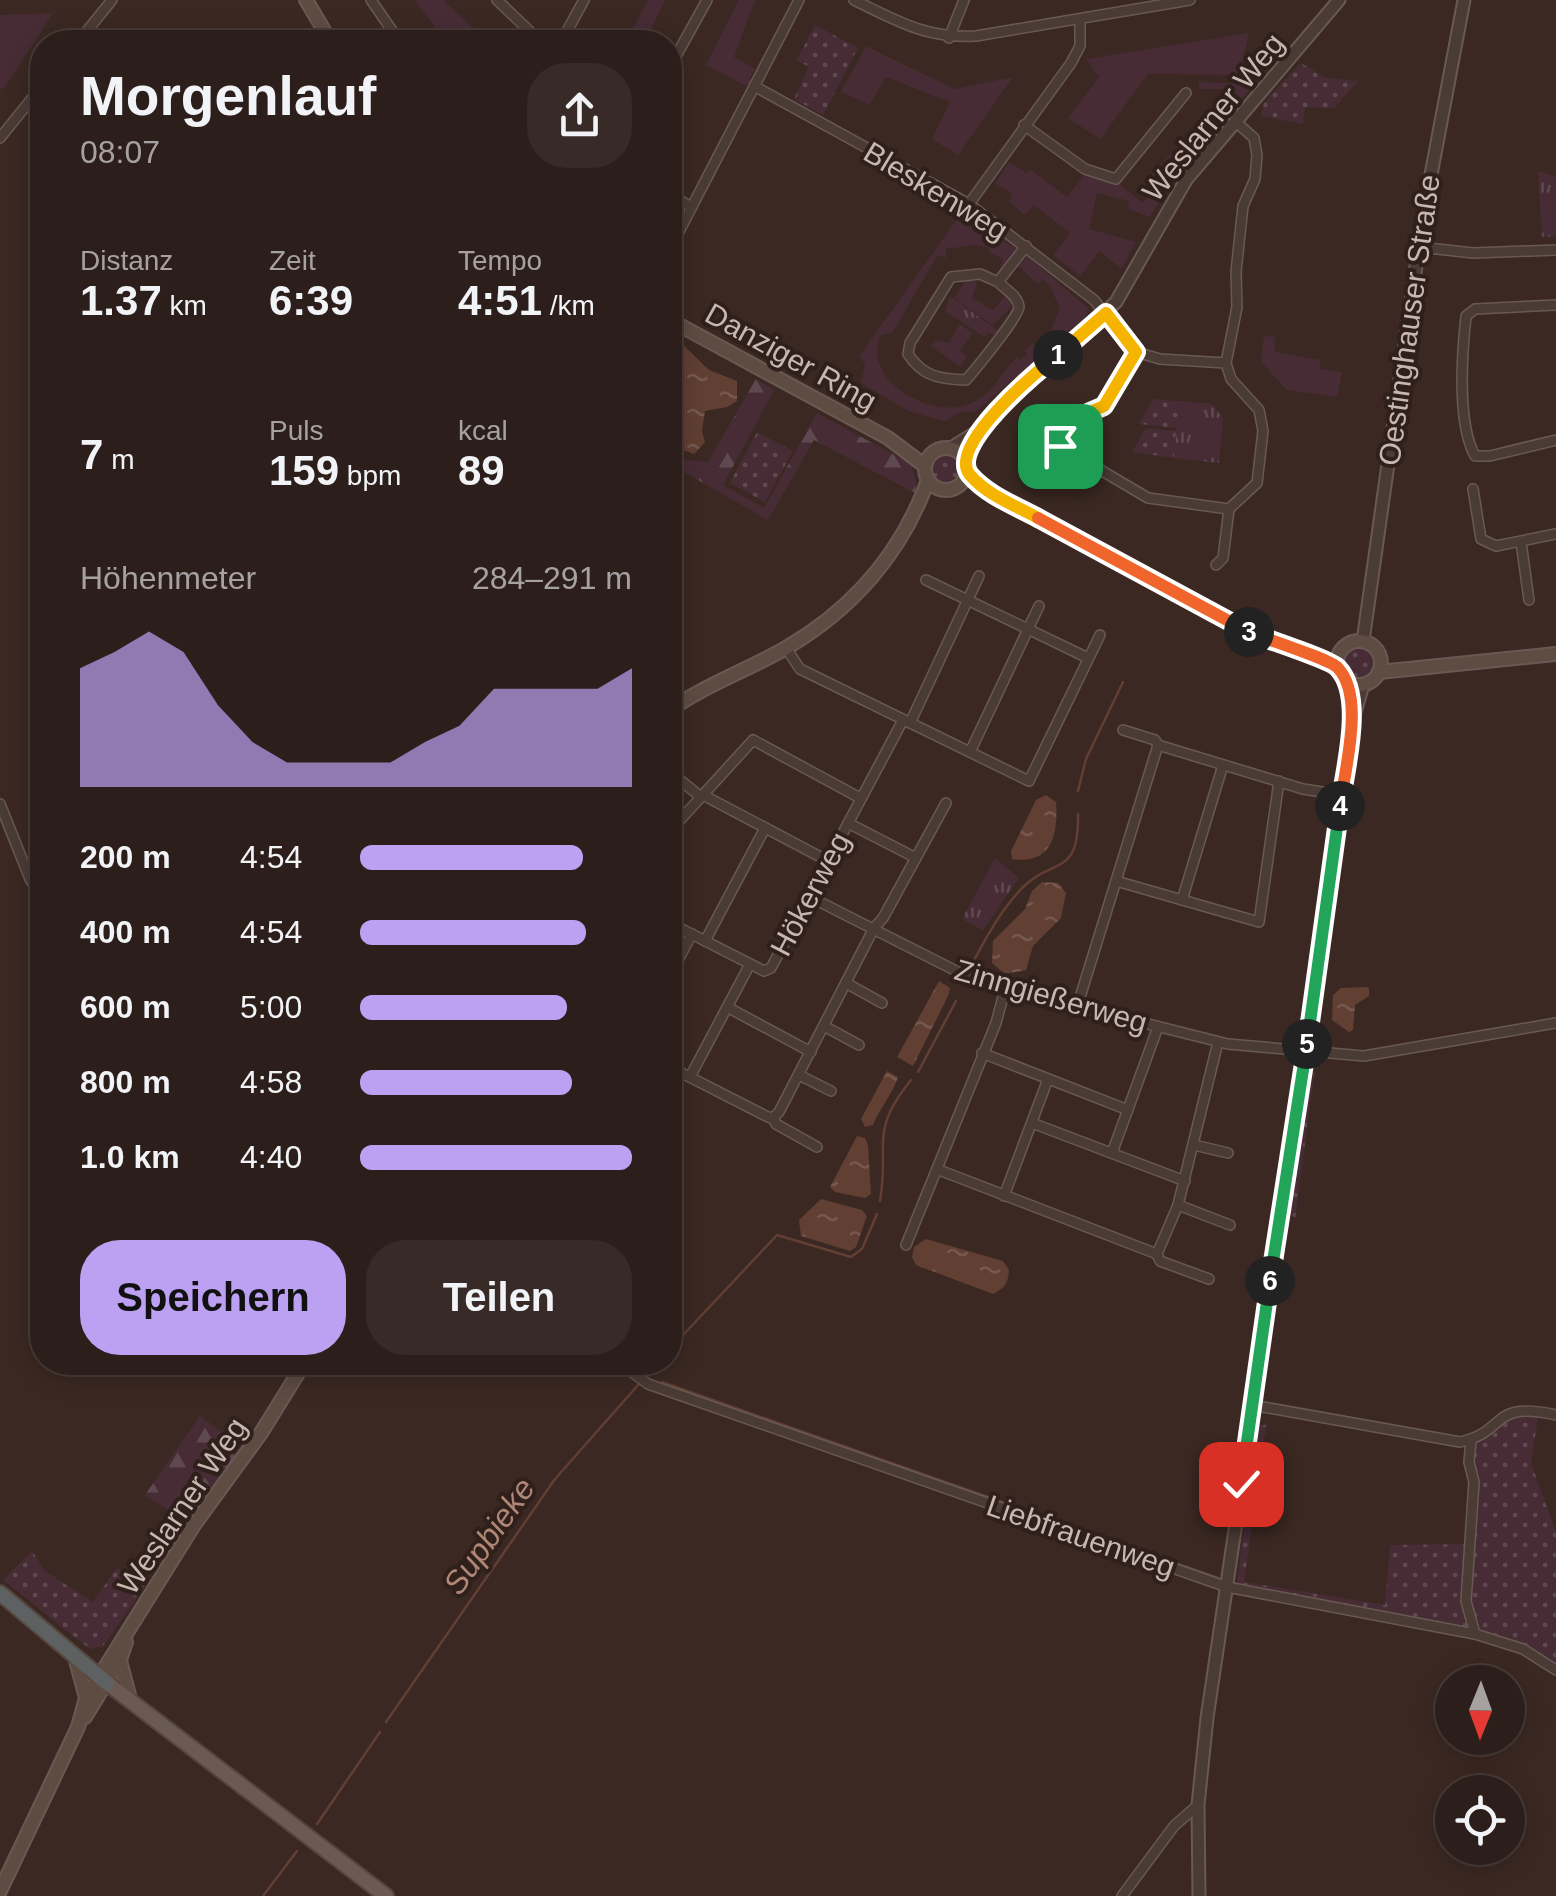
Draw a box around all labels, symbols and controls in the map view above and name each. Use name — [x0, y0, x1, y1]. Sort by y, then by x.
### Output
street label: Weslarner Weg — [1135, 27, 1291, 207]
button: share — [527, 63, 632, 168]
text: Morgenlauf — [80, 65, 376, 127]
text: 08:07 — [80, 134, 160, 170]
street label: Bleskenweg — [858, 135, 1014, 247]
street label: Oestinghauser Straße — [1372, 172, 1446, 468]
text: Distanz — [80, 245, 173, 276]
text: Zeit — [269, 245, 316, 276]
text: Tempo — [458, 245, 542, 276]
text: 1.37 — [80, 277, 162, 324]
text: 6:39 — [269, 277, 353, 324]
text: 4:51 — [458, 277, 542, 324]
text: km — [162, 290, 207, 321]
text: /km — [542, 290, 595, 321]
street label: Danziger Ring — [700, 296, 882, 418]
pin: 1 — [1033, 330, 1083, 380]
text: 1 — [1050, 339, 1066, 370]
pin — [1018, 404, 1103, 489]
text: Puls — [269, 415, 323, 446]
text: kcal — [458, 415, 508, 446]
icon: arrive — [1033, 419, 1088, 474]
text: 7 — [80, 431, 103, 478]
text: m — [103, 444, 134, 475]
text: 159 — [269, 447, 339, 494]
text: 89 — [458, 447, 505, 494]
text: bpm — [339, 460, 401, 491]
text: Höhenmeter — [80, 560, 256, 596]
text: 284–291 m — [472, 560, 632, 596]
pin: 3 — [1224, 607, 1274, 657]
text: 3 — [1241, 616, 1257, 647]
pin: 4 — [1315, 781, 1365, 831]
text: 4 — [1332, 790, 1348, 821]
street label: Hökerweg — [764, 827, 856, 961]
text: 200 m — [80, 839, 171, 875]
text: 4:54 — [240, 839, 302, 875]
text: 400 m — [80, 914, 171, 950]
text: 4:54 — [240, 914, 302, 950]
street label: Zinngießerweg — [951, 953, 1151, 1039]
text: 600 m — [80, 989, 171, 1025]
text: 5:00 — [240, 989, 302, 1025]
pin: 5 — [1282, 1019, 1332, 1069]
text: 5 — [1299, 1028, 1315, 1059]
text: 800 m — [80, 1064, 171, 1100]
text: 4:58 — [240, 1064, 302, 1100]
text: 1.0 km — [80, 1139, 180, 1175]
text: 4:40 — [240, 1139, 302, 1175]
button: Speichern — [80, 1240, 346, 1355]
button: Teilen — [366, 1240, 632, 1355]
pin: 6 — [1245, 1256, 1295, 1306]
text: 6 — [1262, 1265, 1278, 1296]
street label: Weslarner Weg — [111, 1412, 253, 1600]
pin — [1199, 1442, 1284, 1527]
icon: check — [1214, 1457, 1269, 1512]
water label: Supbieke — [436, 1471, 542, 1601]
street label: Liebfrauenweg — [983, 1488, 1179, 1584]
north arrow — [1435, 1665, 1525, 1755]
map controls — [1435, 1665, 1525, 1865]
button: locate — [1435, 1775, 1525, 1865]

